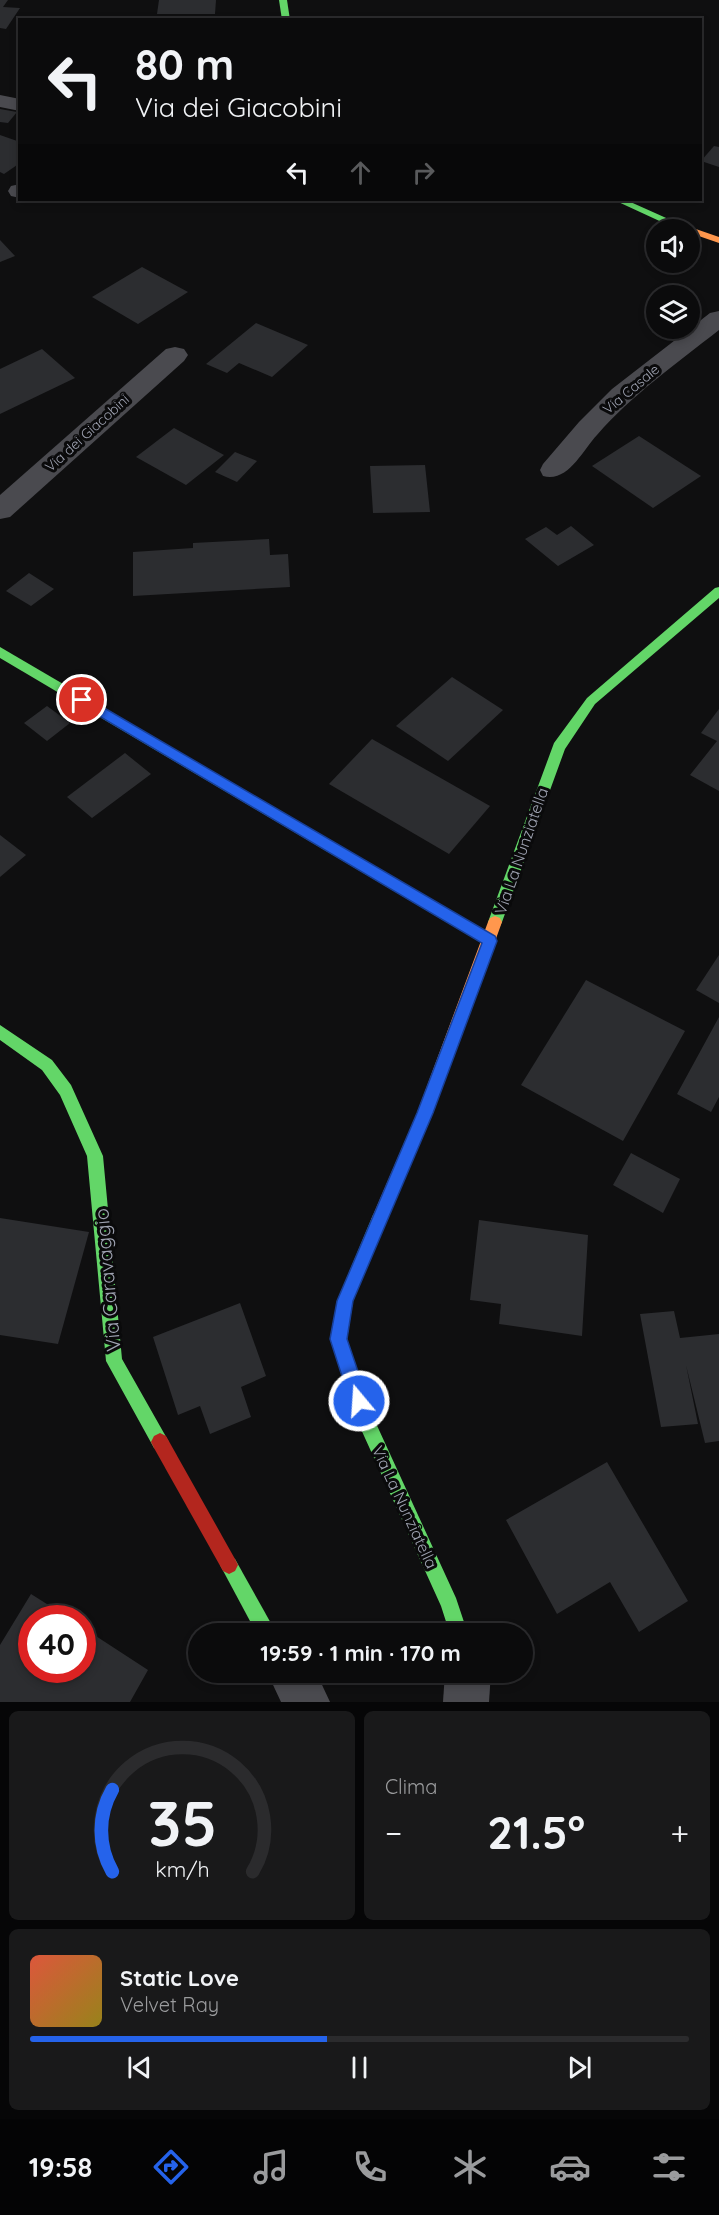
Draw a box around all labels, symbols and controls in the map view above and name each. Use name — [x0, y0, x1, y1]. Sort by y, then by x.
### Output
text: 80 m — [135, 38, 234, 91]
icon: left — [36, 42, 114, 120]
text: Via dei Giacobini — [135, 90, 342, 124]
icon: left — [281, 156, 314, 189]
icon: ahead — [344, 156, 377, 189]
icon: right — [407, 156, 440, 189]
map controls — [646, 219, 700, 339]
button: sound — [646, 219, 700, 273]
button: layers — [646, 285, 700, 339]
street label: Via Casale — [599, 360, 663, 418]
street label: Via dei Giacobini — [41, 390, 133, 476]
pin — [56, 674, 107, 725]
icon: arrive — [65, 683, 98, 716]
street label: Via La Nunziatella — [490, 785, 552, 917]
street label: Via Caravaggio — [88, 1207, 126, 1353]
position arrow — [327, 1369, 391, 1433]
street label: Via La Nunziatella — [368, 1443, 442, 1571]
speed limit sign: 40 — [18, 1605, 96, 1683]
text: 19:59 · 1 min · 170 m — [260, 1639, 461, 1667]
text: Clima — [385, 1774, 437, 1799]
text: 35 — [147, 1784, 217, 1862]
text: 21.5° — [487, 1804, 585, 1860]
text: − — [385, 1812, 402, 1853]
text: + — [670, 1812, 689, 1853]
text: km/h — [155, 1857, 209, 1883]
text: Static Love — [120, 1964, 239, 1992]
text: Velvet Ray — [120, 1992, 219, 2017]
icon: previous — [123, 2051, 156, 2084]
icon: pause — [343, 2051, 376, 2084]
icon: next — [563, 2051, 596, 2084]
icon: directions — [150, 2146, 192, 2188]
icon: music — [250, 2146, 292, 2188]
icon: phone — [349, 2146, 391, 2188]
icon: climate — [449, 2146, 491, 2188]
icon: car — [549, 2146, 591, 2188]
icon: filters — [648, 2146, 690, 2188]
text: 19:58 — [29, 2150, 92, 2184]

